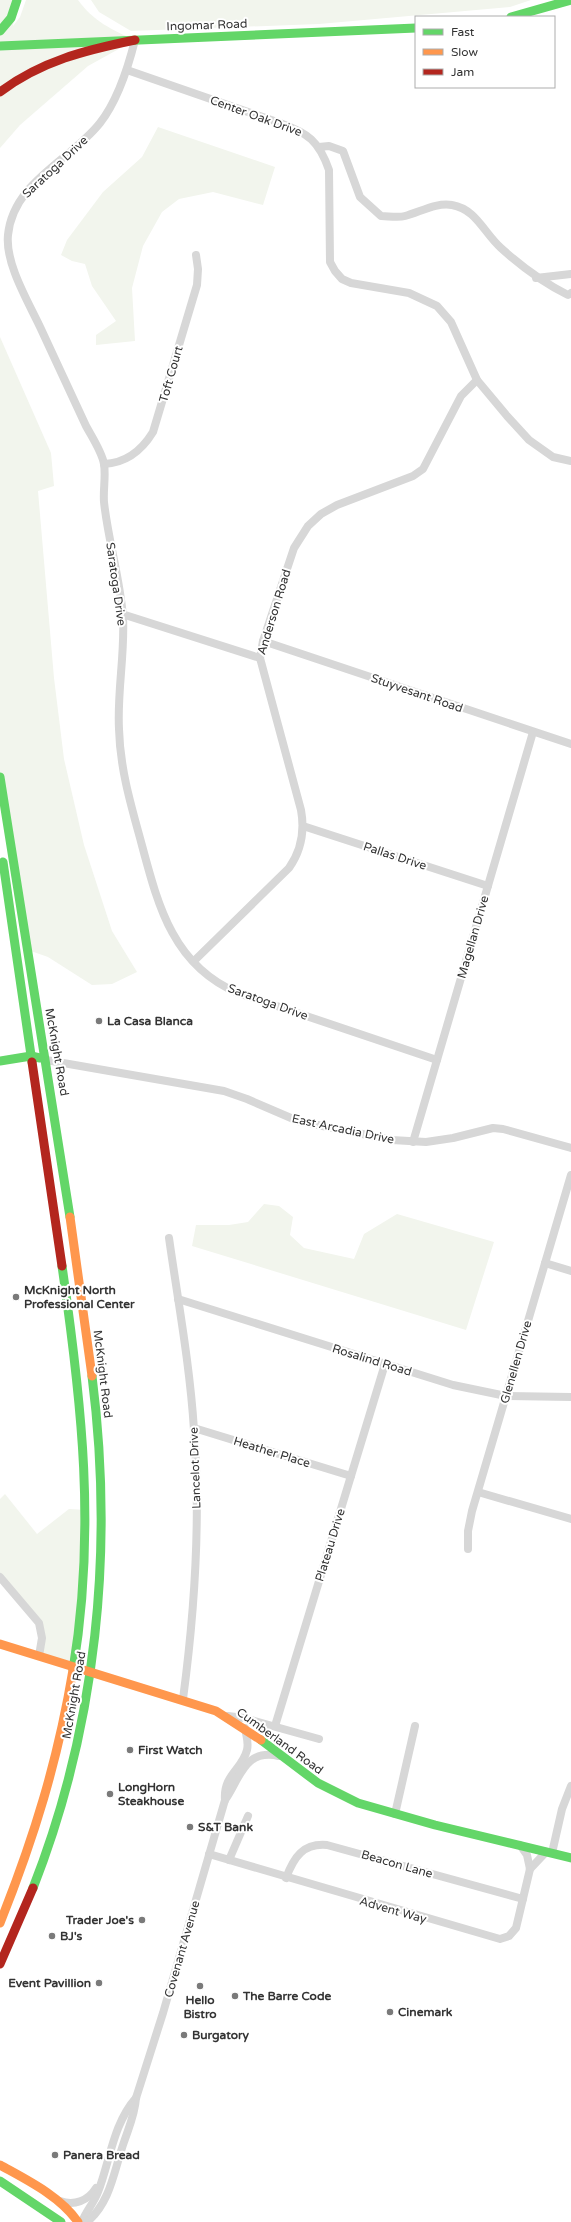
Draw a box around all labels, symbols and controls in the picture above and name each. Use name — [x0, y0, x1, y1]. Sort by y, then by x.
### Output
legend — [415, 16, 555, 88]
street label: Ingomar Road — [166, 17, 248, 33]
text: Fast — [451, 25, 475, 39]
text: Slow — [451, 45, 478, 59]
text: Jam — [451, 65, 474, 79]
street label: Center Oak Drive — [208, 93, 304, 139]
street label: Saratoga Drive — [19, 133, 91, 201]
street label: Toft Court — [156, 344, 186, 404]
street label: Saratoga Drive — [103, 541, 129, 627]
street label: Anderson Road — [254, 567, 294, 657]
street label: Stuyvesant Road — [369, 671, 465, 715]
street label: Pallas Drive — [362, 839, 429, 873]
street label: Magellan Drive — [455, 894, 492, 980]
street label: Saratoga Drive — [226, 981, 310, 1023]
street label: McKnight Road — [42, 1007, 72, 1097]
place label: La Casa Blanca — [107, 1014, 193, 1028]
marker: La Casa Blanca — [94, 1016, 104, 1026]
street label: East Arcadia Drive — [291, 1111, 396, 1147]
place label: McKnight North Professional Center — [24, 1283, 135, 1311]
marker: McKnight North Professional Center — [11, 1292, 21, 1302]
street label: Glenellen Drive — [497, 1319, 535, 1405]
street label: McKnight Road — [91, 1329, 115, 1419]
street label: Rosalind Road — [331, 1341, 413, 1379]
street label: Lancelot Drive — [187, 1427, 203, 1509]
street label: Heather Place — [232, 1434, 312, 1470]
street label: Plateau Drive — [312, 1507, 348, 1583]
street label: McKnight Road — [59, 1650, 89, 1740]
street label: Cumberland Road — [234, 1705, 326, 1777]
place label: First Watch — [138, 1743, 203, 1757]
marker: First Watch — [125, 1745, 135, 1755]
place label: LongHorn Steakhouse — [118, 1780, 184, 1808]
marker: LongHorn Steakhouse — [105, 1789, 115, 1799]
place label: S&T Bank — [198, 1820, 253, 1834]
marker: S&T Bank — [185, 1822, 195, 1832]
street label: Beacon Lane — [360, 1847, 435, 1881]
street label: Advent Way — [358, 1894, 429, 1926]
street label: Covenant Avenue — [161, 1899, 203, 1999]
place label: Trader Joe's — [65, 1913, 134, 1927]
marker: Trader Joe's — [137, 1915, 147, 1925]
place label: BJ's — [60, 1929, 83, 1943]
marker: BJ's — [47, 1931, 57, 1941]
place label: Event Pavillion — [8, 1976, 91, 1990]
marker: Event Pavillion — [94, 1978, 104, 1988]
marker: Hello Bistro — [195, 1981, 205, 1991]
place label: The Barre Code — [242, 1989, 331, 2003]
marker: The Barre Code — [230, 1991, 240, 2001]
place label: Hello Bistro — [183, 1993, 217, 2021]
place label: Cinemark — [398, 2005, 453, 2019]
marker: Cinemark — [385, 2007, 395, 2017]
place label: Burgatory — [192, 2028, 250, 2043]
marker: Burgatory — [179, 2030, 189, 2040]
place label: Panera Bread — [63, 2148, 140, 2162]
marker: Panera Bread — [50, 2150, 60, 2160]

